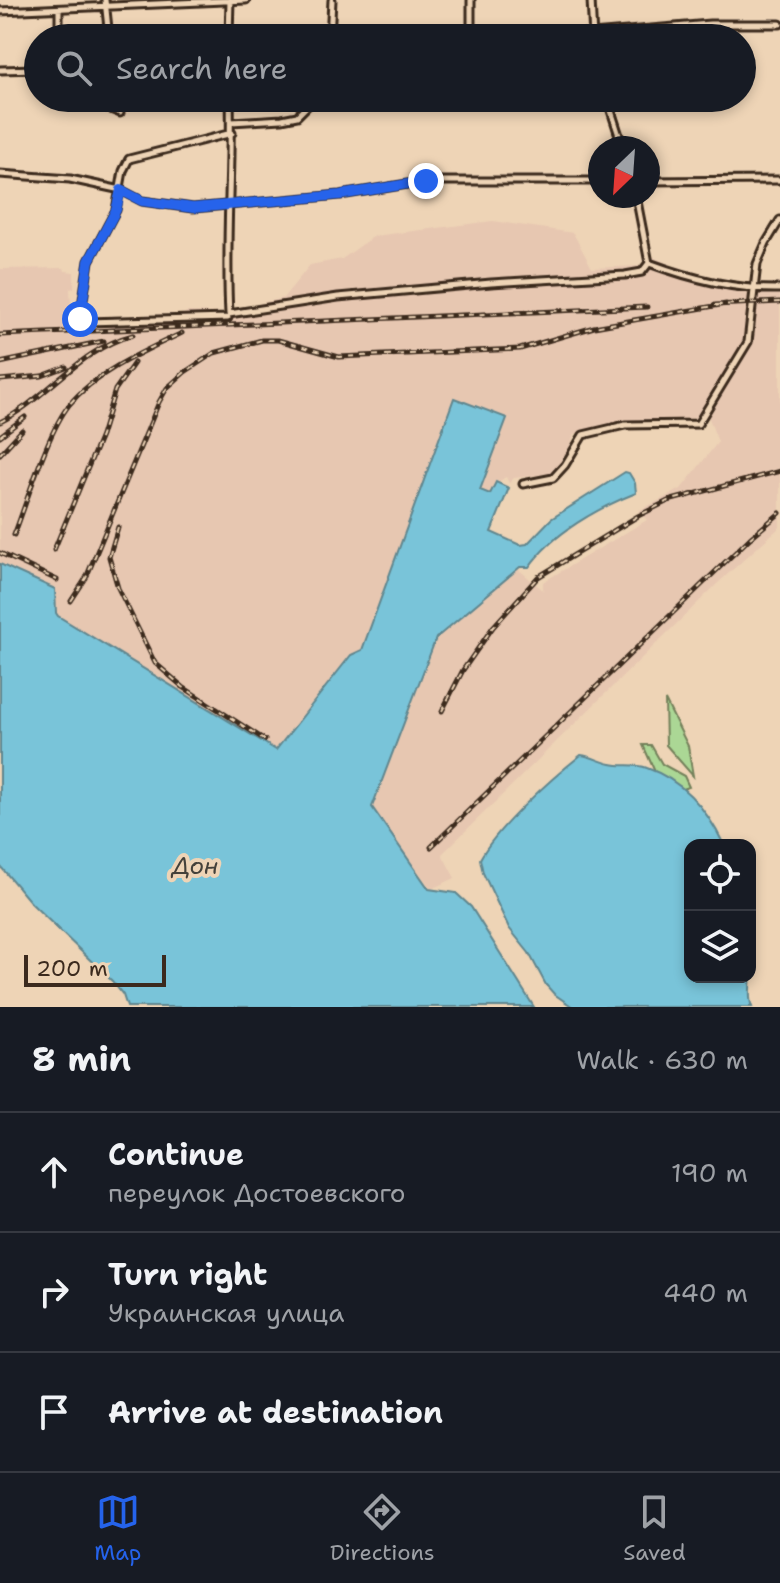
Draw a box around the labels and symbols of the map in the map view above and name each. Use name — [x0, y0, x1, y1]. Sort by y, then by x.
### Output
north arrow — [588, 136, 660, 208]
route end — [408, 163, 444, 199]
route start — [62, 301, 98, 337]
water label: Дон — [170, 850, 218, 882]
scale bar — [24, 951, 166, 987]

